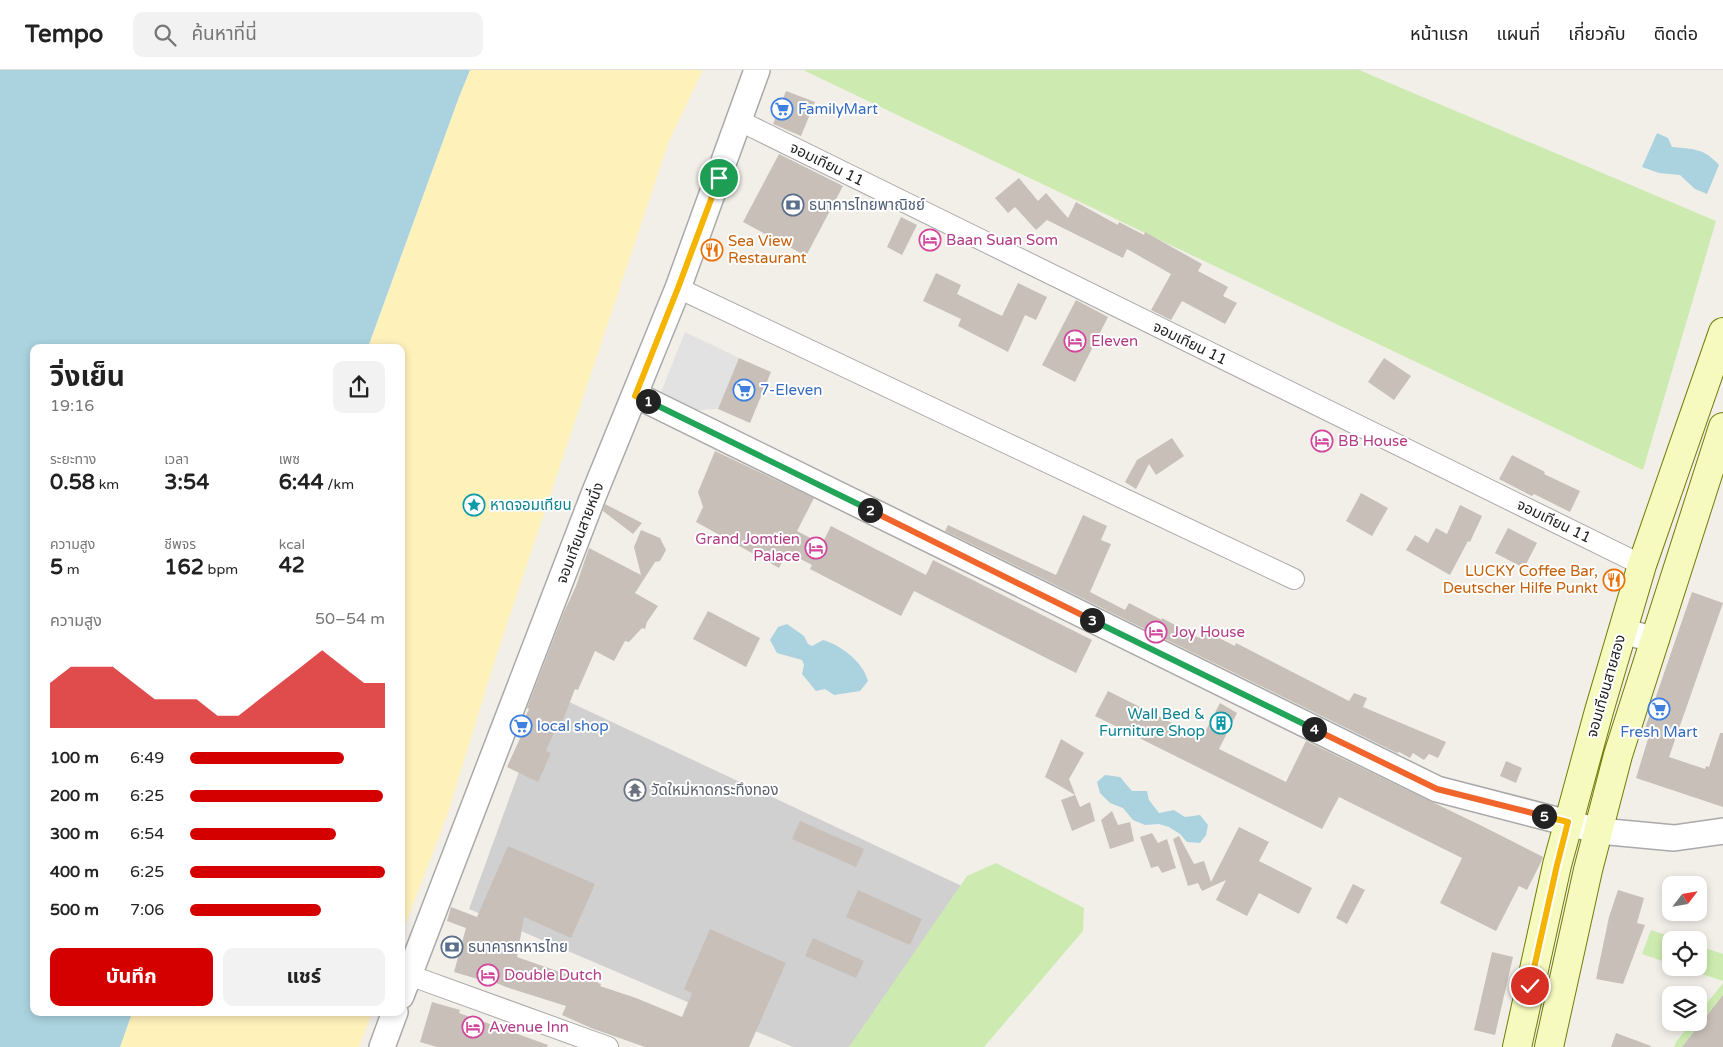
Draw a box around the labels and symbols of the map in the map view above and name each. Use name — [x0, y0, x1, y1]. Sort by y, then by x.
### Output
supermarket icon: FamilyMart — [770, 97, 794, 121]
place label: FamilyMart — [798, 100, 878, 118]
street label: จอมเทียน 11 — [787, 138, 867, 190]
pin — [698, 157, 740, 199]
bank icon: ธนาคารไทยพาณิชย์ — [781, 193, 805, 217]
place label: ธนาคารไทยพาณิชย์ — [809, 196, 925, 214]
hotel icon: Baan Suan Som — [918, 228, 942, 252]
place label: Baan Suan Som — [946, 231, 1058, 249]
place label: Sea View Restaurant — [728, 232, 807, 267]
restaurant icon: Sea View Restaurant — [700, 238, 724, 262]
street label: จอมเทียน 11 — [1150, 317, 1230, 369]
hotel icon: Eleven — [1063, 329, 1087, 353]
place label: Eleven — [1091, 332, 1138, 350]
supermarket icon: 7-Eleven — [732, 378, 756, 402]
place label: 7-Eleven — [760, 381, 822, 399]
pin: 1 — [636, 388, 660, 414]
hotel icon: BB House — [1310, 429, 1334, 453]
place label: BB House — [1338, 432, 1408, 450]
street label: จอมเทียนสายหนึ่ง — [551, 479, 608, 586]
place icon: หาดจอมเทียน — [462, 493, 486, 517]
street label: จอมเทียน 11 — [1514, 495, 1594, 547]
place label: หาดจอมเทียน — [490, 496, 572, 514]
pin: 2 — [858, 498, 882, 522]
place label: Grand Jomtien Palace — [695, 530, 800, 565]
hotel icon: Grand Jomtien Palace — [804, 536, 828, 560]
place label: LUCKY Coffee Bar, Deutscher Hilfe Punkt — [1443, 562, 1598, 597]
restaurant icon: LUCKY Coffee Bar, Deutscher Hilfe Punkt — [1602, 568, 1626, 592]
pin: 3 — [1080, 608, 1104, 632]
hotel icon: Joy House — [1144, 620, 1168, 644]
place label: Joy House — [1172, 623, 1245, 641]
street label: จอมเทียนสายสอง — [1583, 632, 1629, 740]
supermarket icon: Fresh Mart — [1647, 697, 1671, 721]
place label: Wall Bed & Furniture Shop — [1099, 705, 1205, 740]
building icon: Wall Bed & Furniture Shop — [1209, 711, 1233, 735]
supermarket icon: local shop — [509, 714, 533, 738]
pin: 4 — [1302, 716, 1326, 742]
place label: local shop — [537, 717, 609, 735]
place label: Fresh Mart — [1620, 723, 1698, 741]
temple icon: วัดใหม่หาดกระทึงทอง — [623, 778, 647, 802]
place label: วัดใหม่หาดกระทึงทอง — [651, 781, 779, 799]
pin: 5 — [1532, 804, 1556, 828]
north arrow — [1662, 876, 1708, 921]
bank icon: ธนาคารทหารไทย — [440, 935, 464, 959]
place label: ธนาคารทหารไทย — [468, 938, 568, 956]
hotel icon: Double Dutch — [476, 963, 500, 987]
pin — [1509, 965, 1551, 1007]
place label: Double Dutch — [504, 966, 602, 984]
hotel icon: Avenue Inn — [461, 1015, 485, 1039]
place label: Avenue Inn — [489, 1018, 569, 1036]

